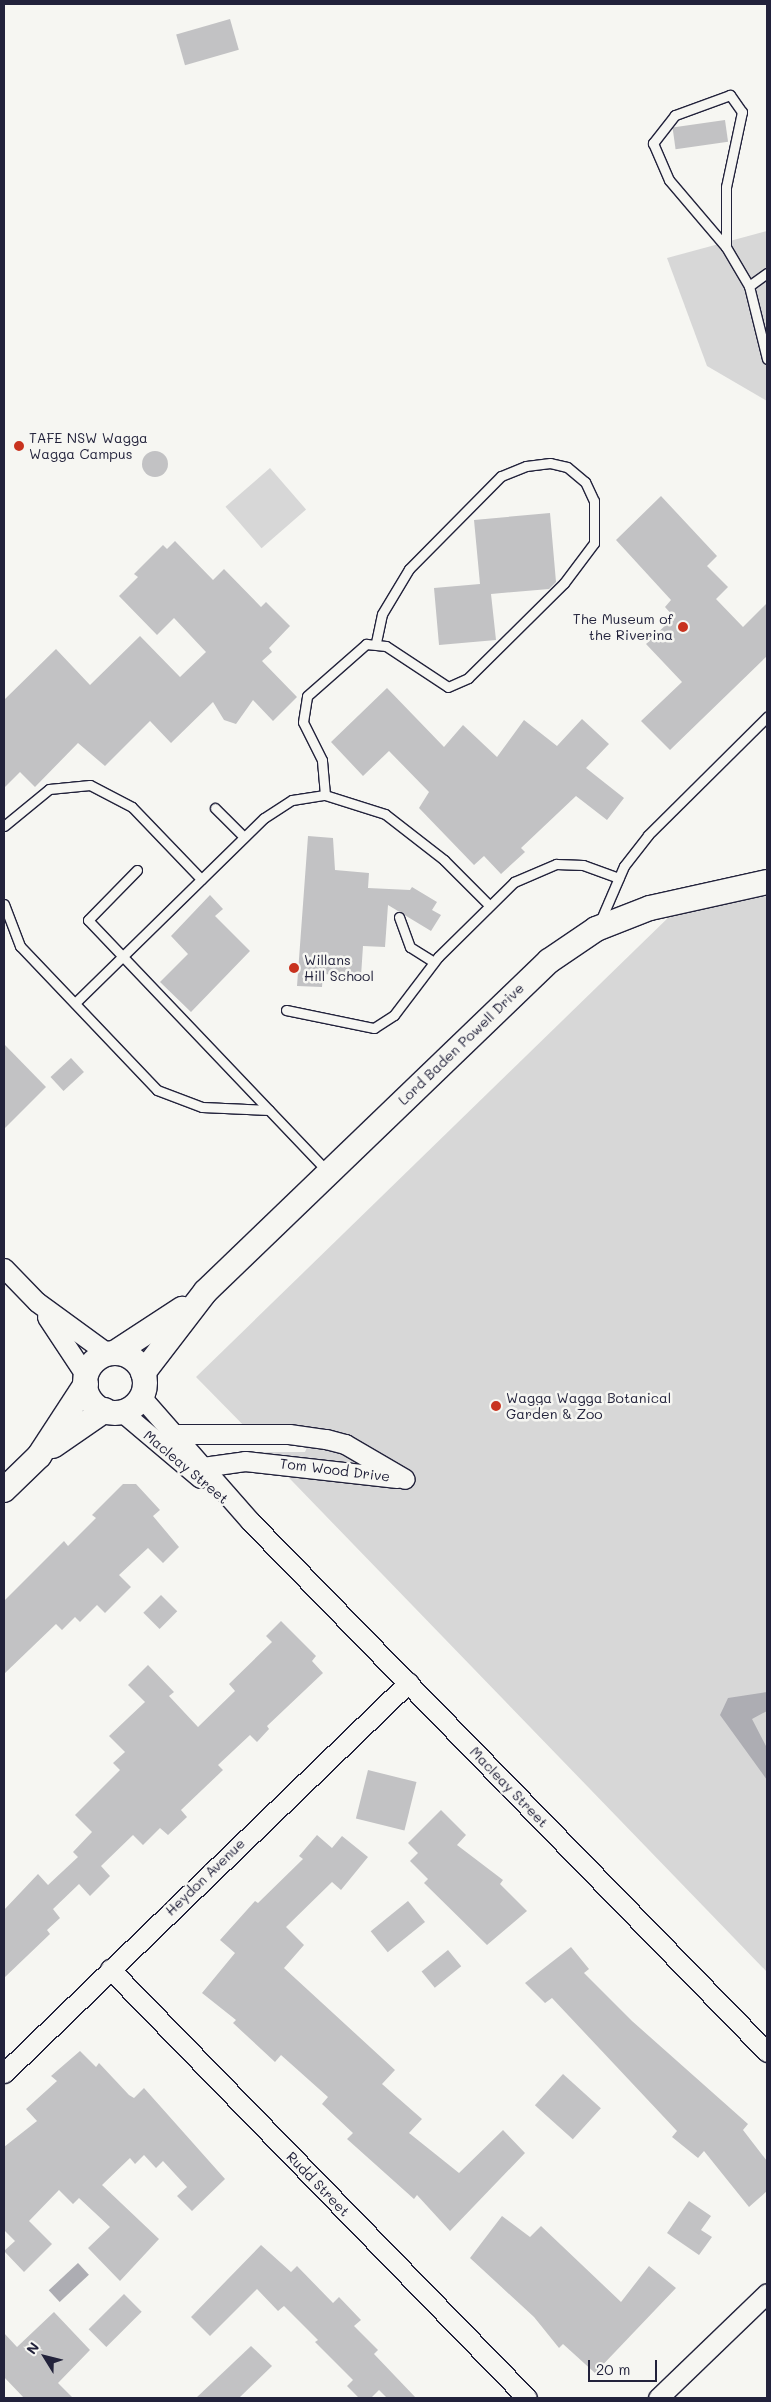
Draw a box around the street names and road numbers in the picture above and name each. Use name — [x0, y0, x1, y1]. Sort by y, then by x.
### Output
street label: Lord Baden Powell Drive — [395, 980, 527, 1108]
street label: Macleay Street — [140, 1427, 232, 1507]
street label: Tom Wood Drive — [279, 1455, 391, 1485]
street label: Macleay Street — [466, 1743, 552, 1831]
street label: Heydon Avenue — [162, 1835, 248, 1919]
street label: Rudd Street — [283, 2148, 353, 2220]

